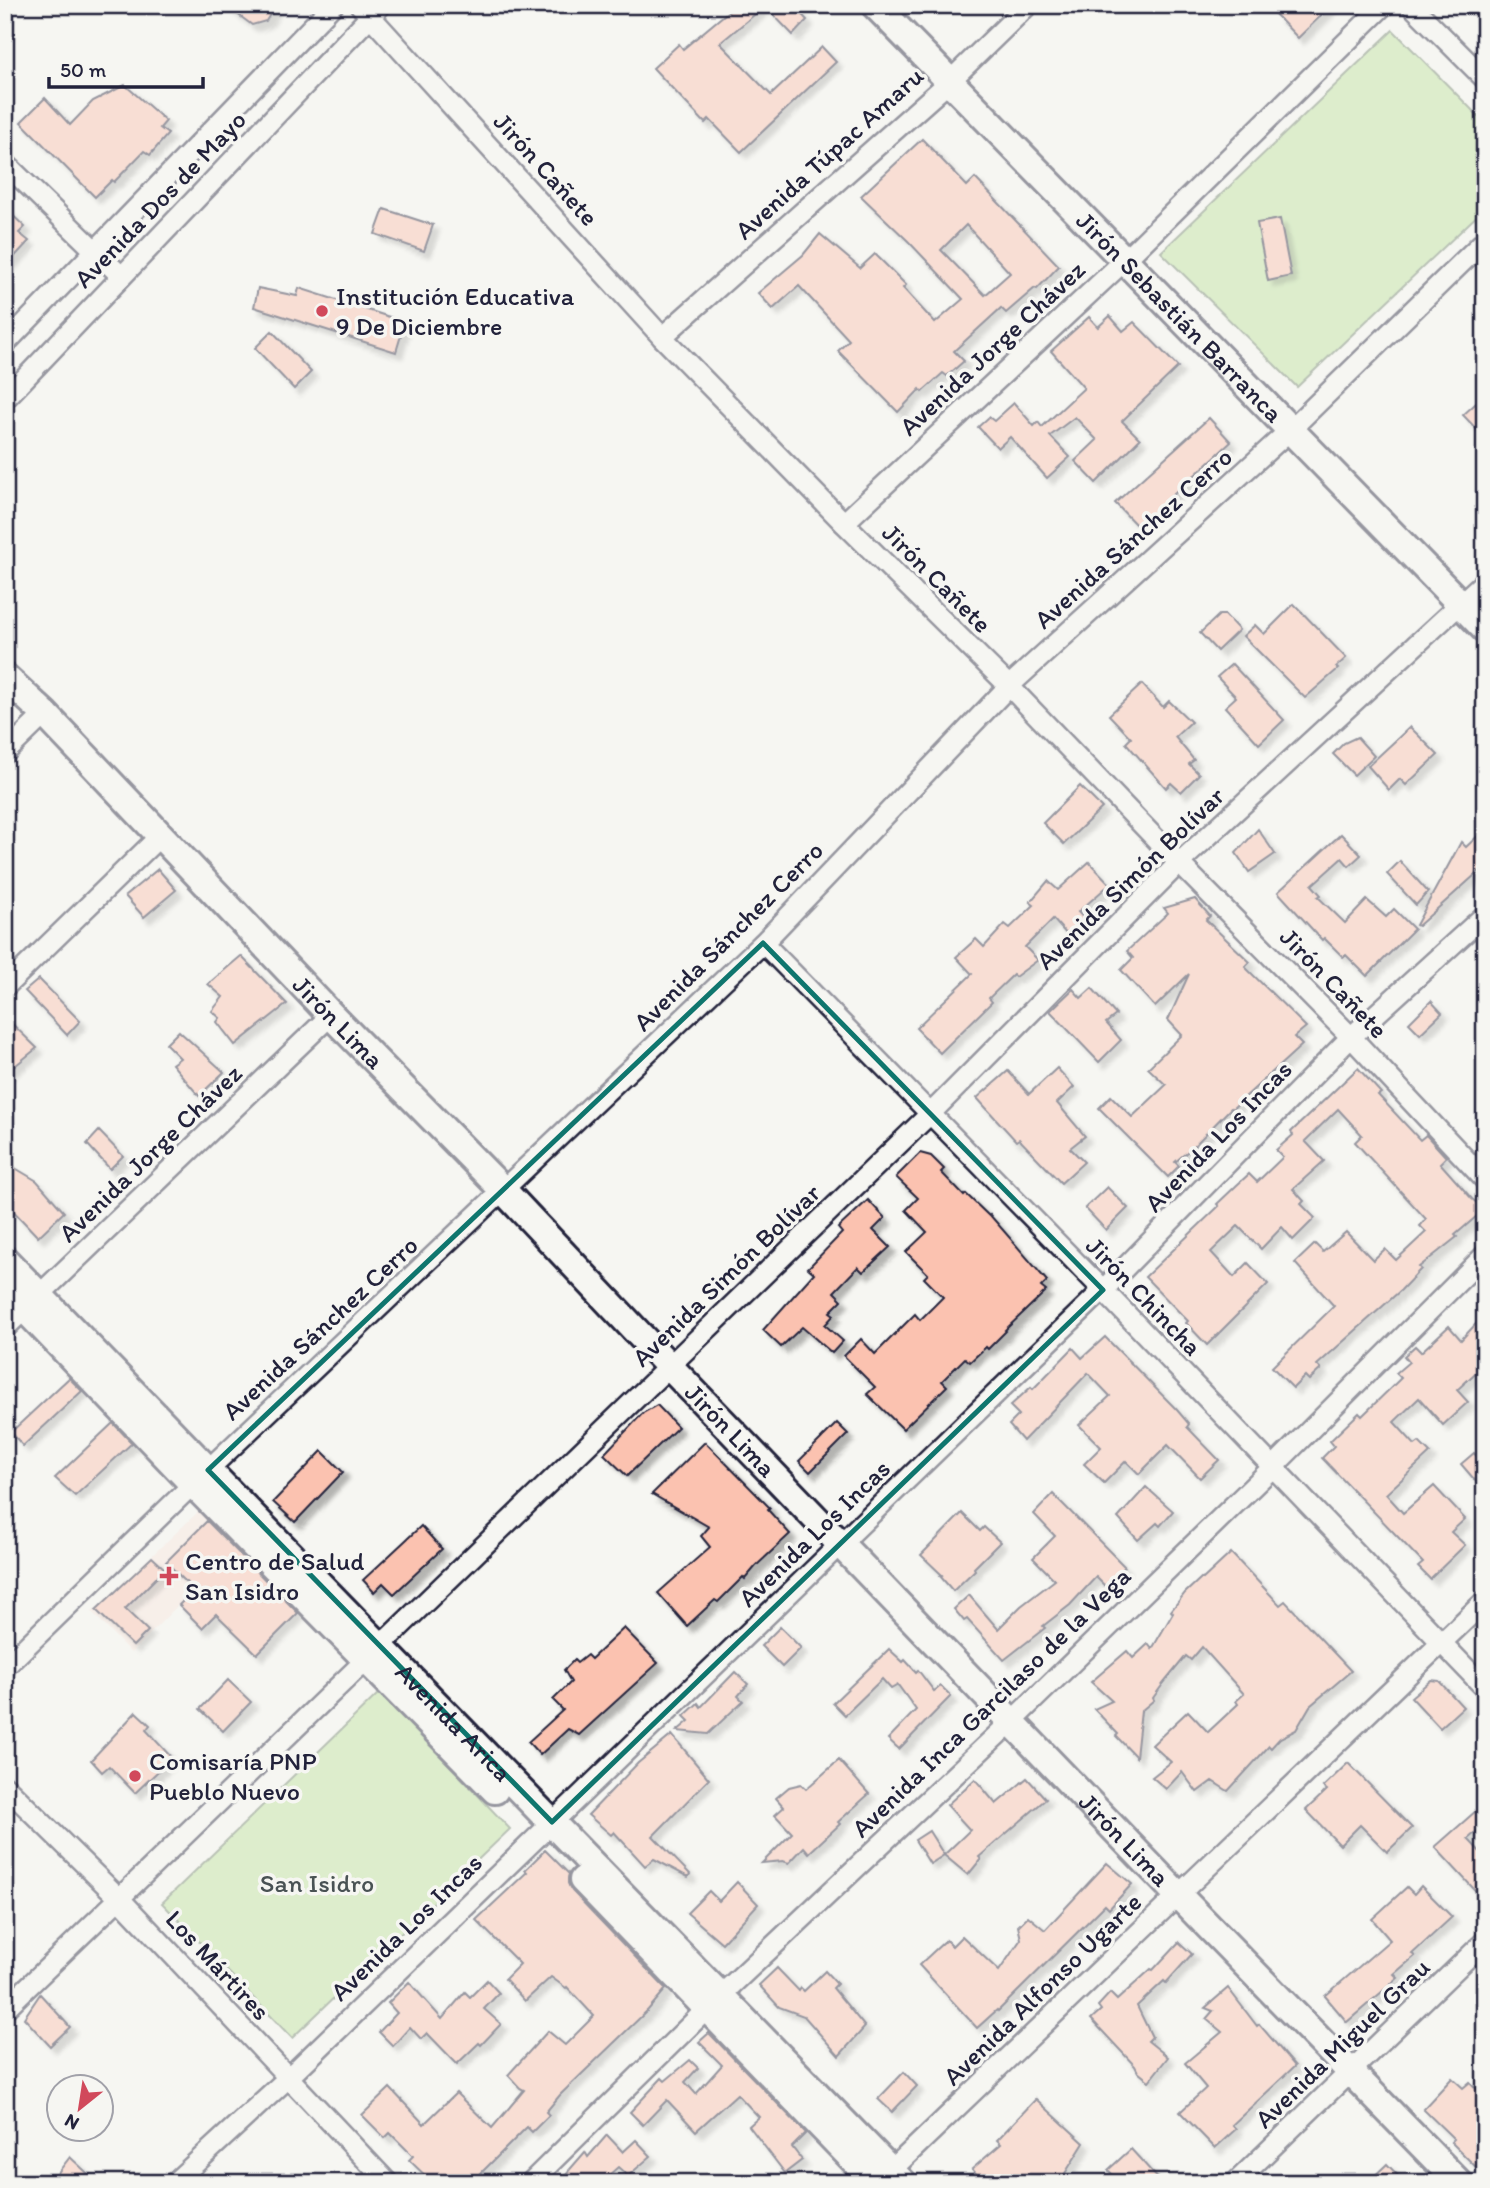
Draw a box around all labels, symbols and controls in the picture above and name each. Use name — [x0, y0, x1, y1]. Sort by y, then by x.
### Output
scale bar — [49, 46, 203, 90]
text: 50 m — [60, 57, 107, 82]
street label: Avenida Túpac Amaru — [728, 60, 930, 246]
street label: Avenida Dos de Mayo — [67, 104, 253, 294]
street label: Jirón Cañete — [487, 106, 605, 232]
street label: Jirón Sebastián Barranca — [1070, 205, 1290, 429]
street label: Avenida Jorge Chávez — [892, 254, 1092, 442]
place label: Institución Educativa 9 De Diciembre — [336, 280, 575, 342]
marker: Institución Educativa 9 De Diciembre — [314, 303, 330, 319]
street label: Avenida Sánchez Cerro — [1027, 441, 1239, 635]
street label: Jirón Cañete — [876, 517, 998, 639]
street label: Avenida Simón Bolívar — [1029, 780, 1231, 976]
street label: Avenida Sánchez Cerro — [626, 834, 830, 1038]
street label: Jirón Cañete — [1273, 921, 1395, 1045]
street label: Jirón Lima — [286, 969, 391, 1076]
street label: Avenida Los Incas — [1137, 1053, 1299, 1219]
street label: Avenida Jorge Chávez — [52, 1057, 248, 1249]
street label: Avenida Simón Bolívar — [625, 1177, 827, 1373]
street label: Avenida Sánchez Cerro — [216, 1229, 424, 1427]
street label: Jirón Chincha — [1079, 1230, 1209, 1362]
street label: Jirón Lima — [678, 1377, 783, 1484]
street label: Avenida Los Incas — [731, 1452, 897, 1614]
place label: Centro de Salud San Isidro — [185, 1545, 365, 1607]
street label: Avenida Inca Garcilaso de la Vega — [845, 1560, 1138, 1844]
marker: Centro de Salud San Isidro — [159, 1566, 179, 1586]
street label: Avenida Arica — [389, 1656, 519, 1788]
place label: Comisaría PNP Pueblo Nuevo — [149, 1745, 317, 1807]
marker: Comisaría PNP Pueblo Nuevo — [127, 1768, 143, 1784]
street label: Jirón Lima — [1072, 1786, 1177, 1893]
street label: Avenida Los Incas — [323, 1846, 489, 2008]
park label: San Isidro — [260, 1867, 374, 1899]
street label: Avenida Alfonso Ugarte — [936, 1886, 1148, 2092]
street label: Los Mártires — [159, 1903, 277, 2027]
street label: Avenida Miguel Grau — [1248, 1951, 1436, 2135]
north arrow — [46, 2072, 116, 2142]
text: N — [60, 2109, 83, 2135]

